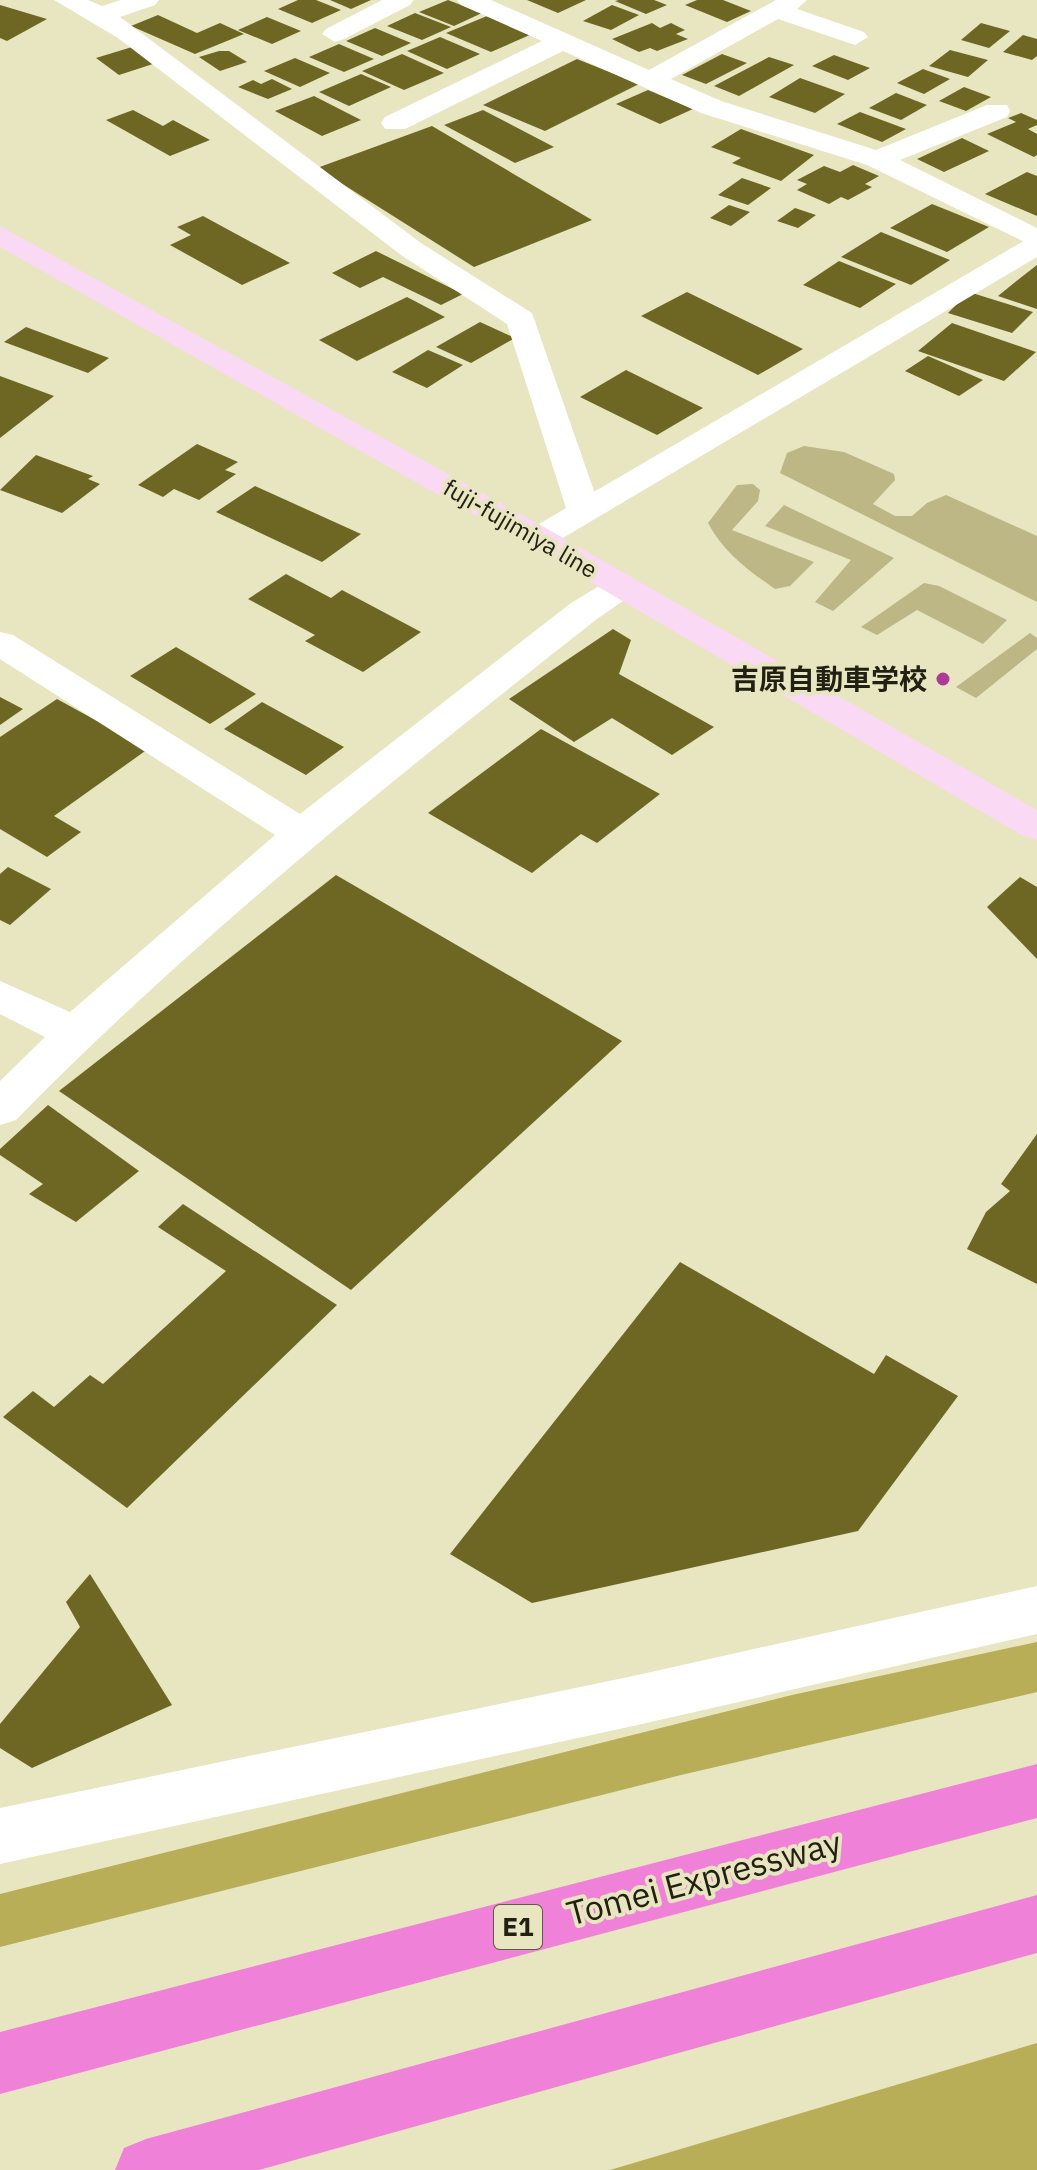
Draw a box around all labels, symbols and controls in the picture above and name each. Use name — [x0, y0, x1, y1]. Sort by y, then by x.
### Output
street label: fuji-fujimiya line — [438, 471, 603, 585]
place label: 吉原自動車学校 — [731, 660, 927, 697]
marker: 吉原自動車学校 — [934, 670, 952, 688]
street label: Tomei Expressway — [562, 1819, 846, 1935]
road number: E1 — [494, 1905, 542, 1949]

